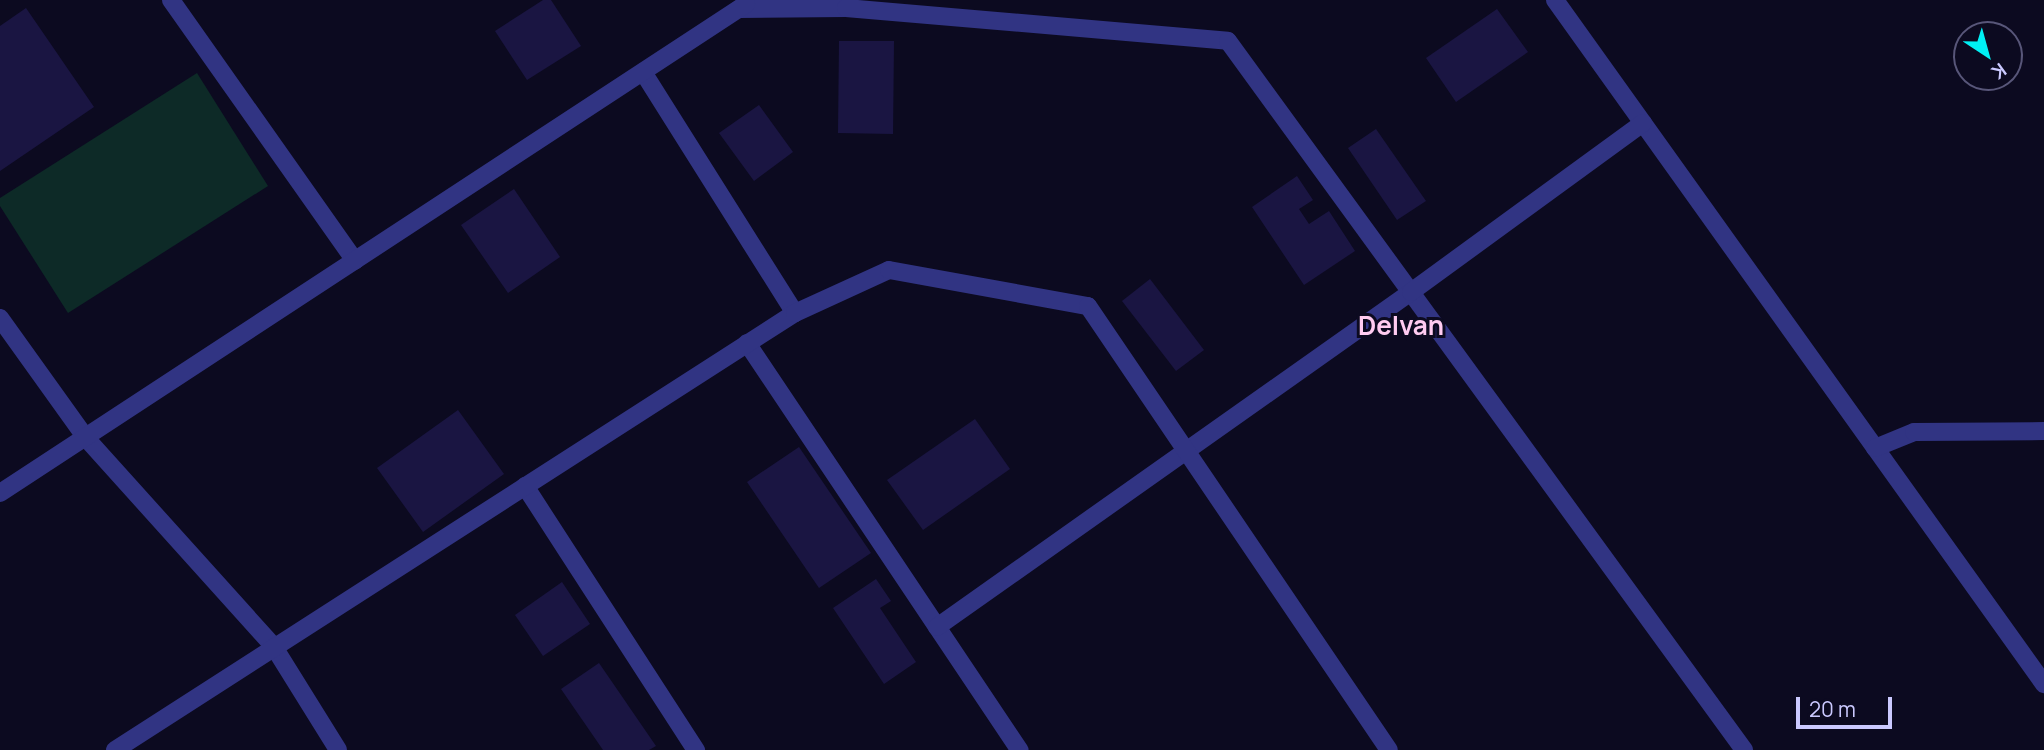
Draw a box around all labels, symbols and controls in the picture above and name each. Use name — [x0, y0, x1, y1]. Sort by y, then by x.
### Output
north arrow — [1953, 21, 2023, 91]
text: K — [1987, 57, 2012, 85]
district label: Delvan — [1358, 310, 1444, 342]
scale bar — [1799, 684, 1895, 728]
text: 20 m — [1809, 695, 1856, 723]

